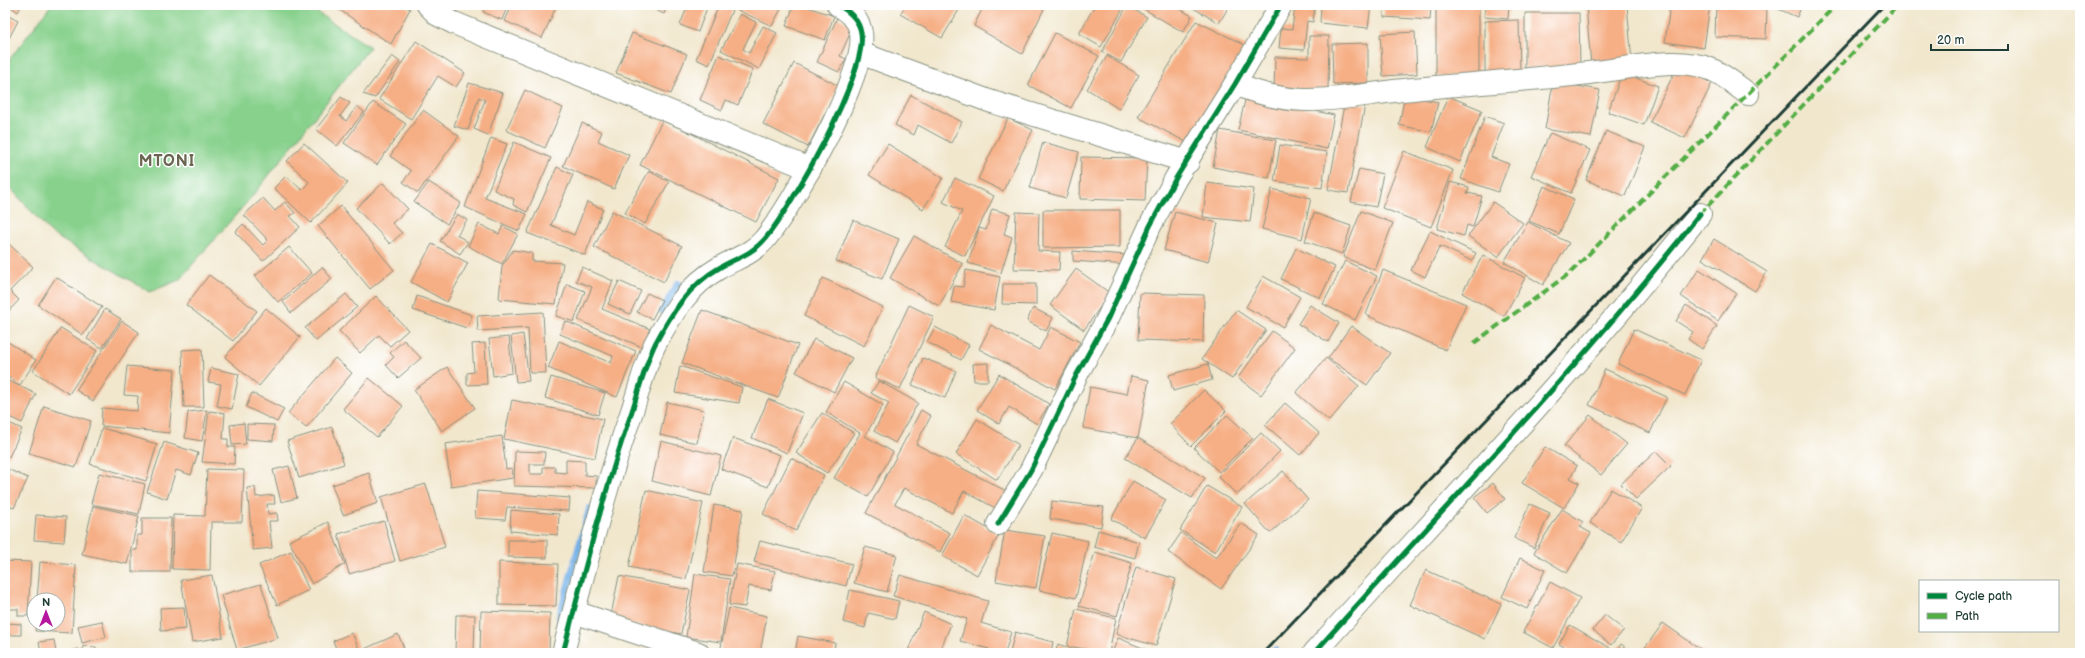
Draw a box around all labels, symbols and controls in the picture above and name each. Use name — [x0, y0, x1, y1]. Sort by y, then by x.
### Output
scale bar — [1931, 26, 2008, 52]
text: 20 m — [1937, 33, 1964, 48]
district label: MTONI — [139, 152, 195, 171]
legend — [1919, 580, 2059, 632]
text: Cycle path — [1955, 589, 2012, 604]
north arrow — [26, 592, 66, 632]
text: N — [42, 596, 50, 609]
text: Path — [1955, 609, 1980, 624]

